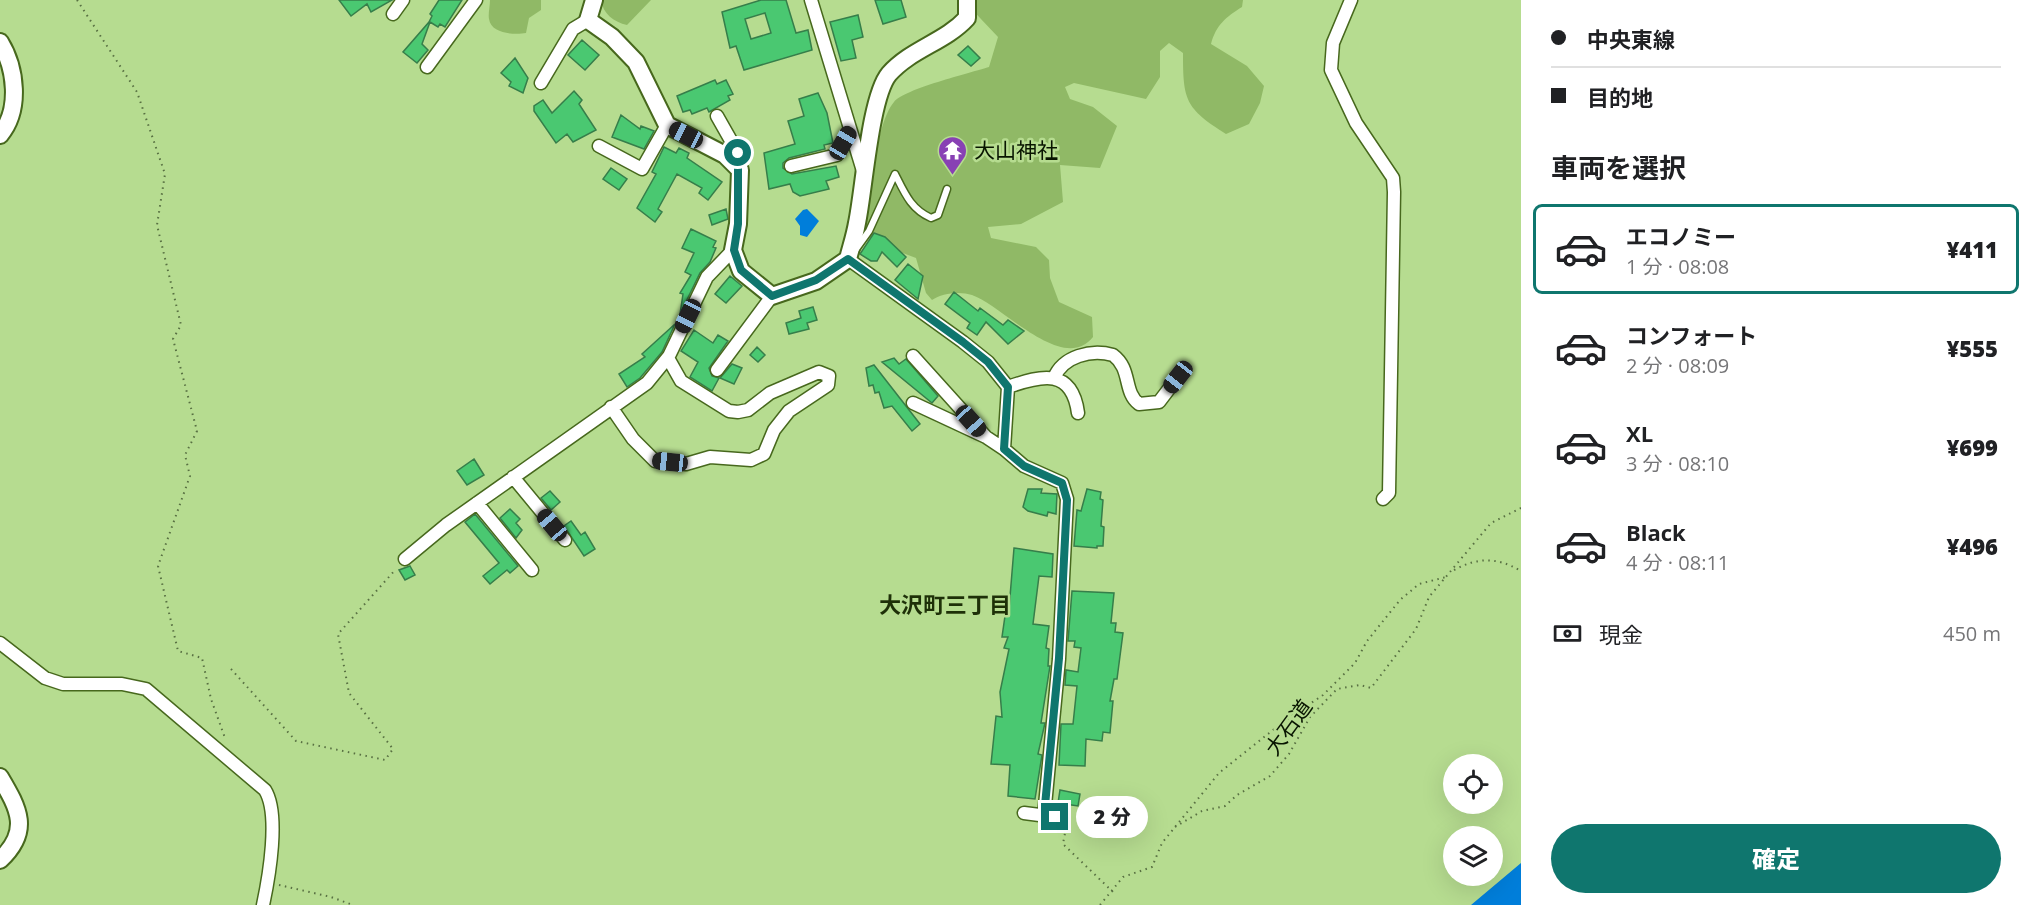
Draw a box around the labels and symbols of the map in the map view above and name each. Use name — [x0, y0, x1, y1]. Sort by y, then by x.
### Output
car — [666, 119, 706, 151]
car — [826, 123, 860, 163]
temple icon: 大山神社 — [937, 134, 969, 176]
place label: 大山神社 — [974, 136, 1058, 164]
route start — [724, 139, 751, 166]
car — [672, 296, 704, 336]
car — [1160, 357, 1196, 397]
car — [952, 402, 990, 440]
car — [651, 451, 689, 473]
car — [534, 505, 570, 545]
district label: 大沢町三丁目 — [879, 589, 1011, 619]
street label: 大石道 — [1258, 693, 1318, 761]
callout: 2 分 — [1076, 796, 1148, 838]
route end — [1041, 803, 1068, 830]

